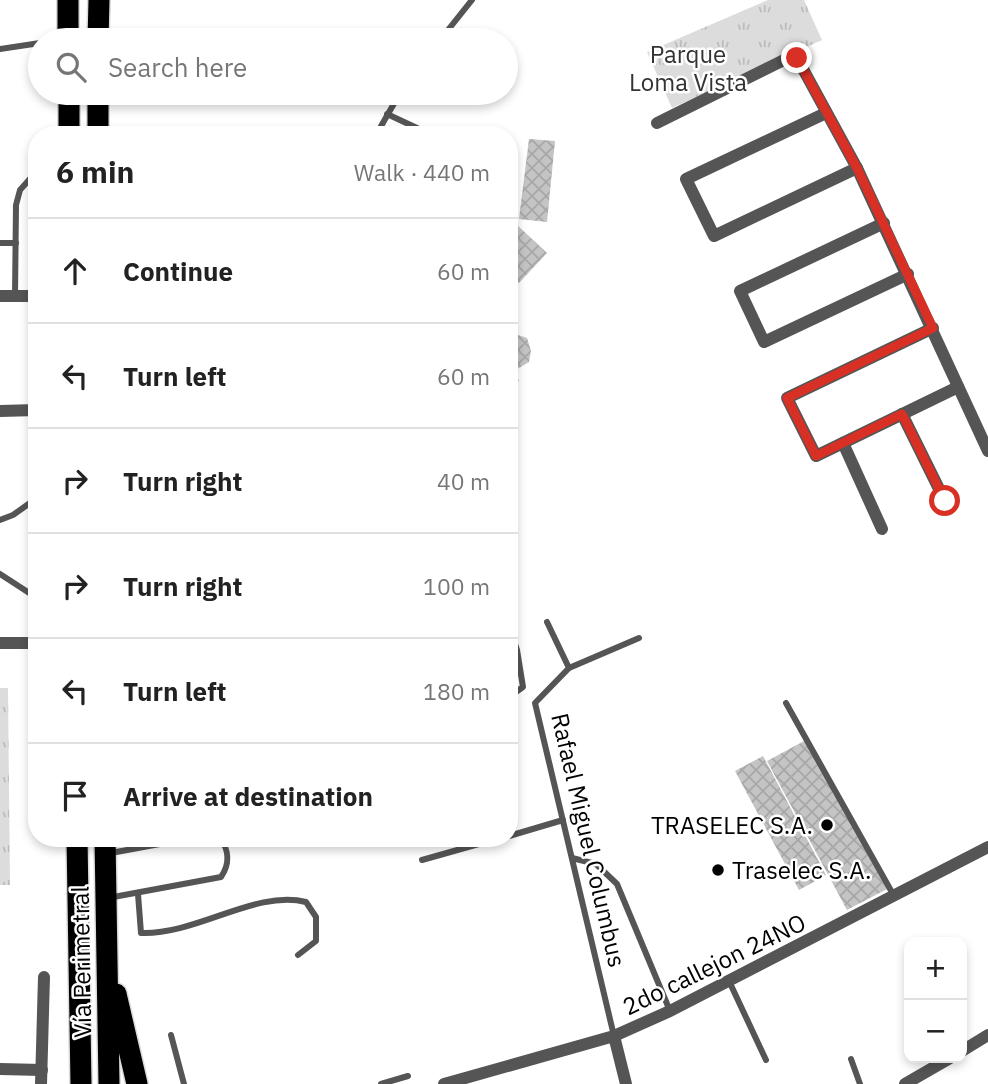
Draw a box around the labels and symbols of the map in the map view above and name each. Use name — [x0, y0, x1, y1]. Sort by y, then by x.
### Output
park label: Parque Loma Vista — [629, 38, 747, 98]
route end — [781, 42, 812, 73]
route start — [929, 485, 960, 516]
street label: Rafael Miguel Columbus — [544, 710, 634, 970]
place label: TRASELEC S.A. — [651, 809, 813, 841]
marker: TRASELEC S.A. — [819, 817, 835, 833]
place label: Traselec S.A. — [732, 854, 872, 886]
marker: Traselec S.A. — [710, 862, 726, 878]
street label: Vía Perimetral — [64, 886, 98, 1038]
street label: 2do callejon 24NO — [617, 906, 811, 1022]

